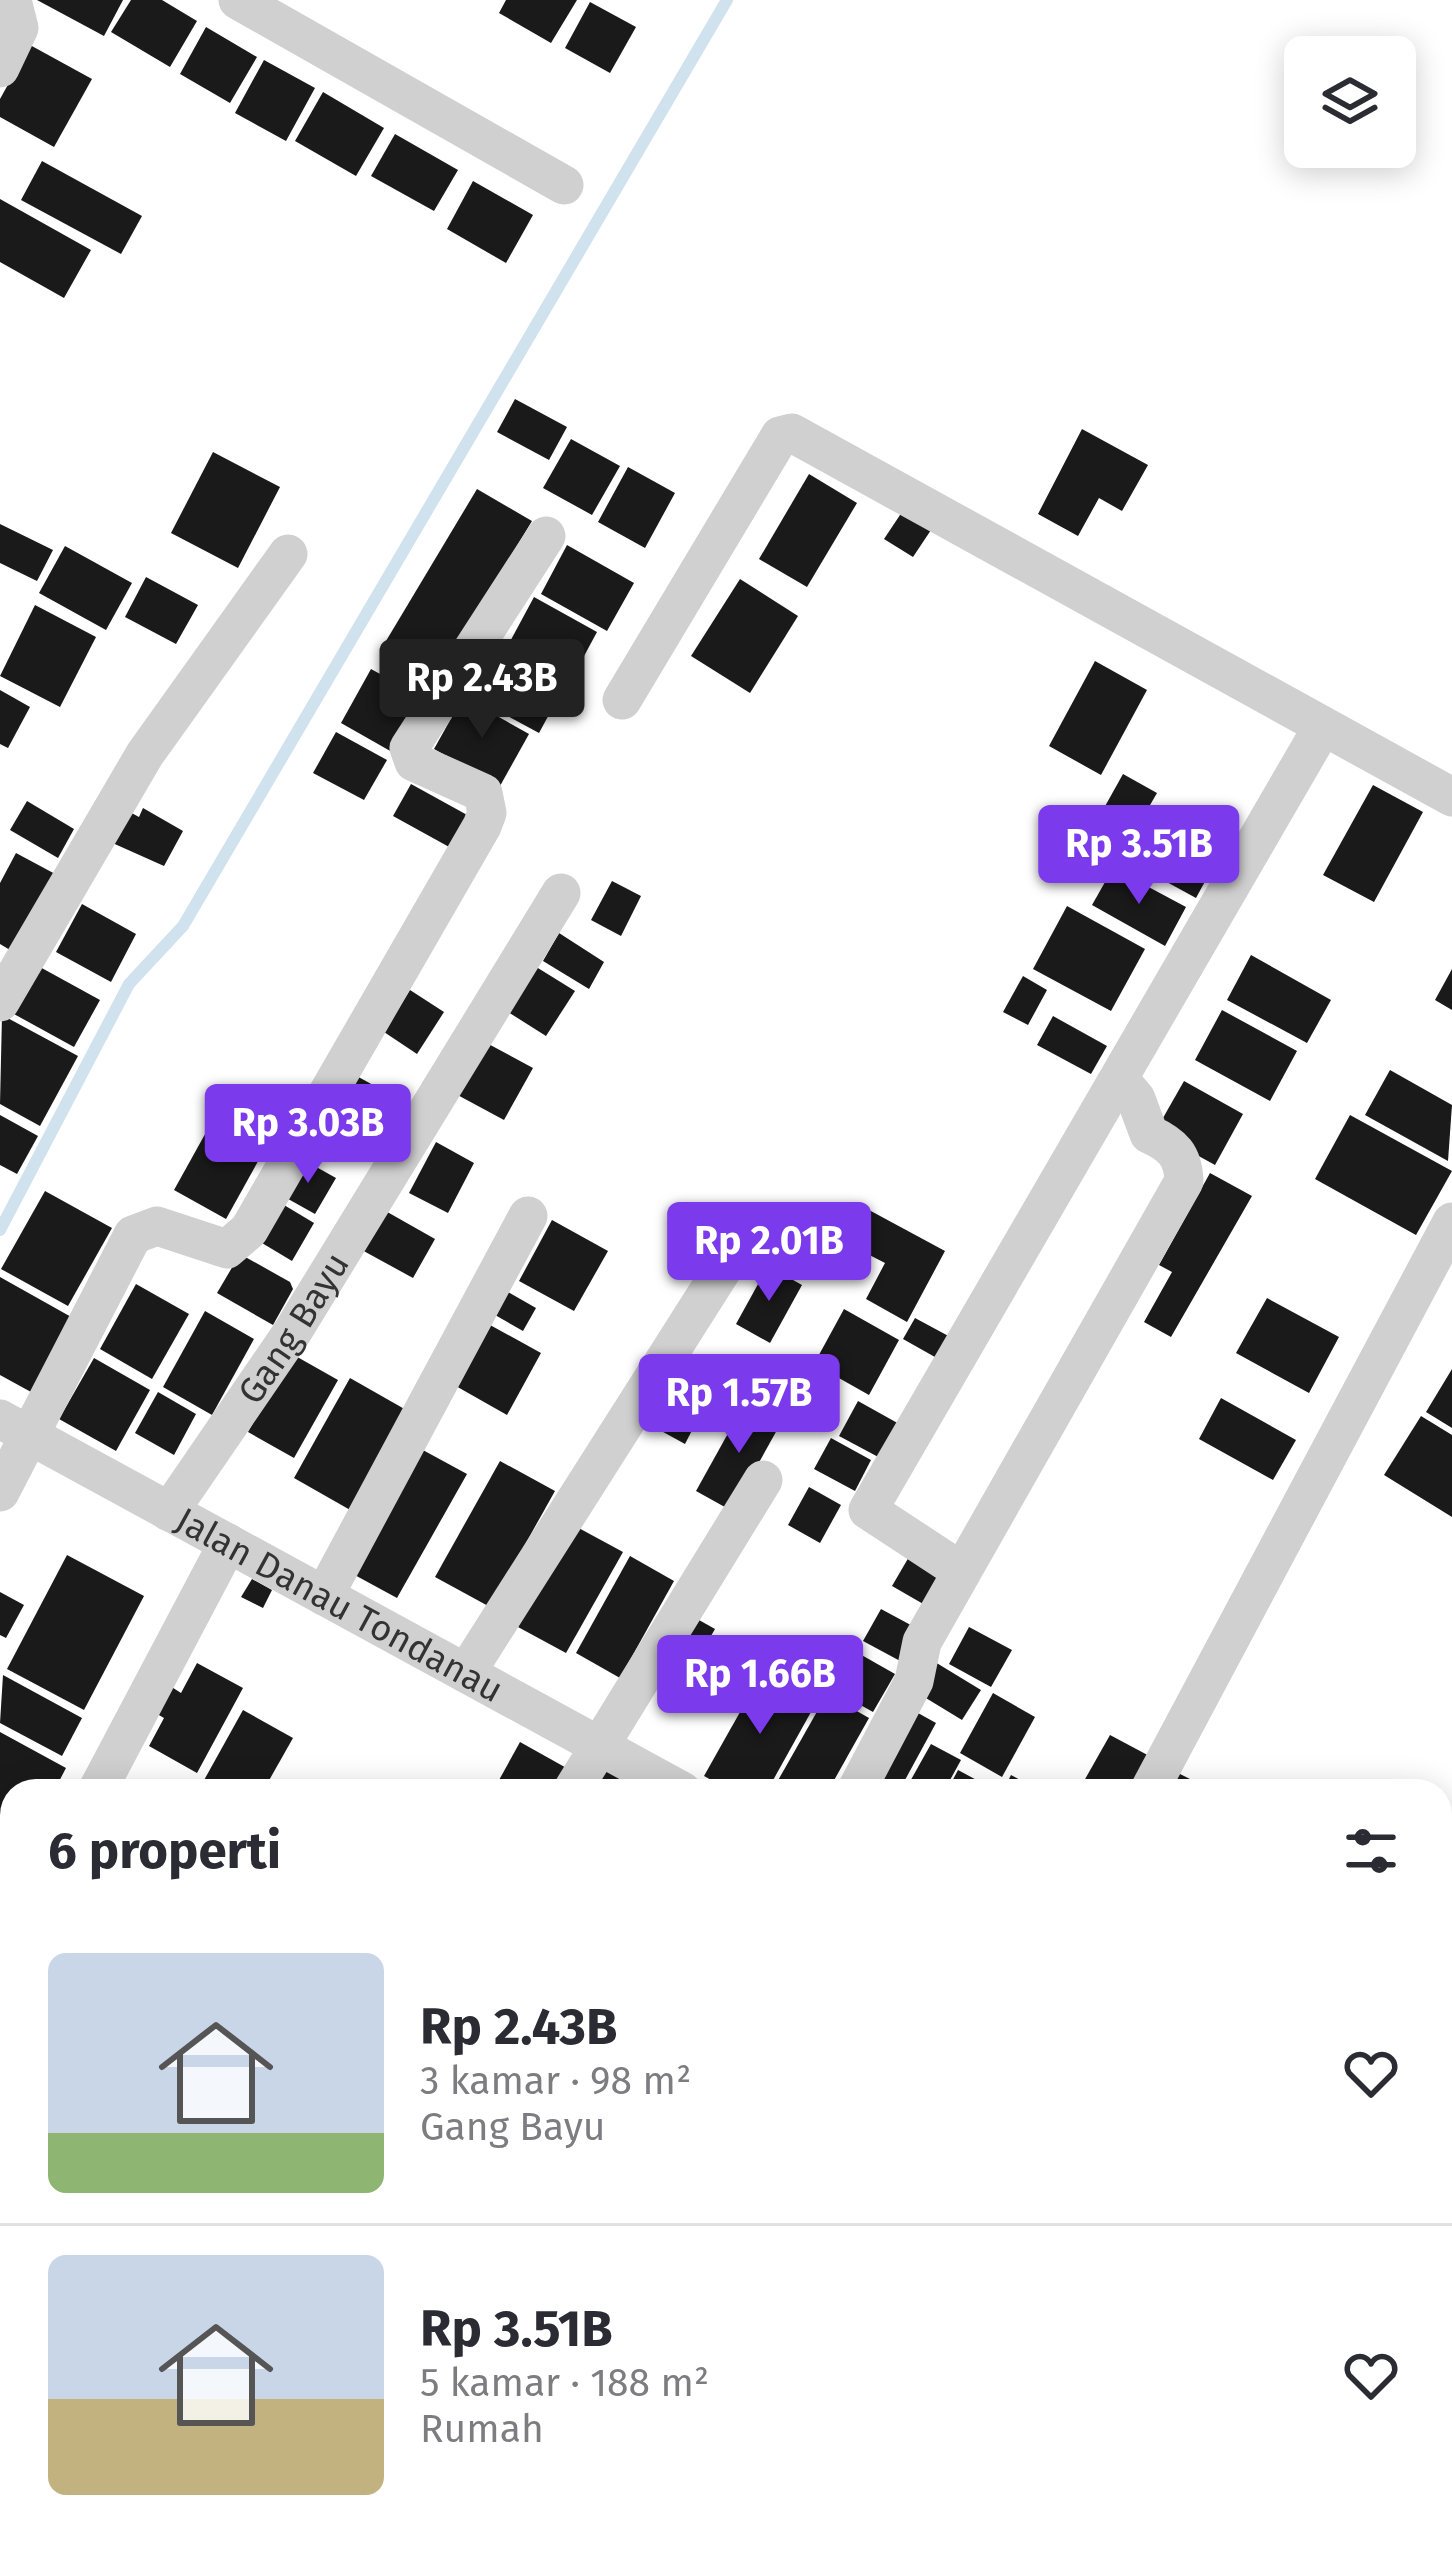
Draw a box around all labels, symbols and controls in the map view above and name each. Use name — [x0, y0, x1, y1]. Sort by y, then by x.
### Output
map controls — [1284, 36, 1416, 168]
button: layers — [1284, 36, 1416, 168]
pin: Rp 2.43B — [358, 639, 606, 741]
text: Rp 2.43B — [406, 655, 558, 701]
pin: Rp 3.51B — [1015, 805, 1263, 907]
text: Rp 3.51B — [1065, 821, 1213, 867]
pin: Rp 3.03B — [184, 1084, 432, 1186]
text: Rp 3.03B — [232, 1100, 384, 1146]
pin: Rp 2.01B — [645, 1202, 893, 1304]
text: Rp 2.01B — [694, 1218, 844, 1264]
street label: Gang Bayu — [229, 1245, 359, 1413]
pin: Rp 1.57B — [615, 1354, 863, 1456]
text: Rp 1.57B — [666, 1370, 812, 1416]
street label: Jalan Danau Tondanau — [168, 1498, 510, 1712]
pin: Rp 1.66B — [636, 1635, 884, 1737]
text: Rp 1.66B — [684, 1651, 836, 1697]
icon: filters — [1338, 1818, 1404, 1884]
text: 6 properti — [48, 1820, 281, 1882]
text: Rp 2.43B — [420, 1996, 617, 2058]
icon: home — [144, 2001, 288, 2145]
icon: heart — [1338, 2040, 1404, 2106]
text: 3 kamar · 98 m² — [420, 2058, 691, 2104]
text: Gang Bayu — [420, 2104, 606, 2150]
text: Rp 3.51B — [420, 2298, 613, 2360]
icon: home — [144, 2303, 288, 2447]
icon: heart — [1338, 2342, 1404, 2408]
text: 5 kamar · 188 m² — [420, 2360, 709, 2406]
text: Rumah — [420, 2406, 544, 2452]

